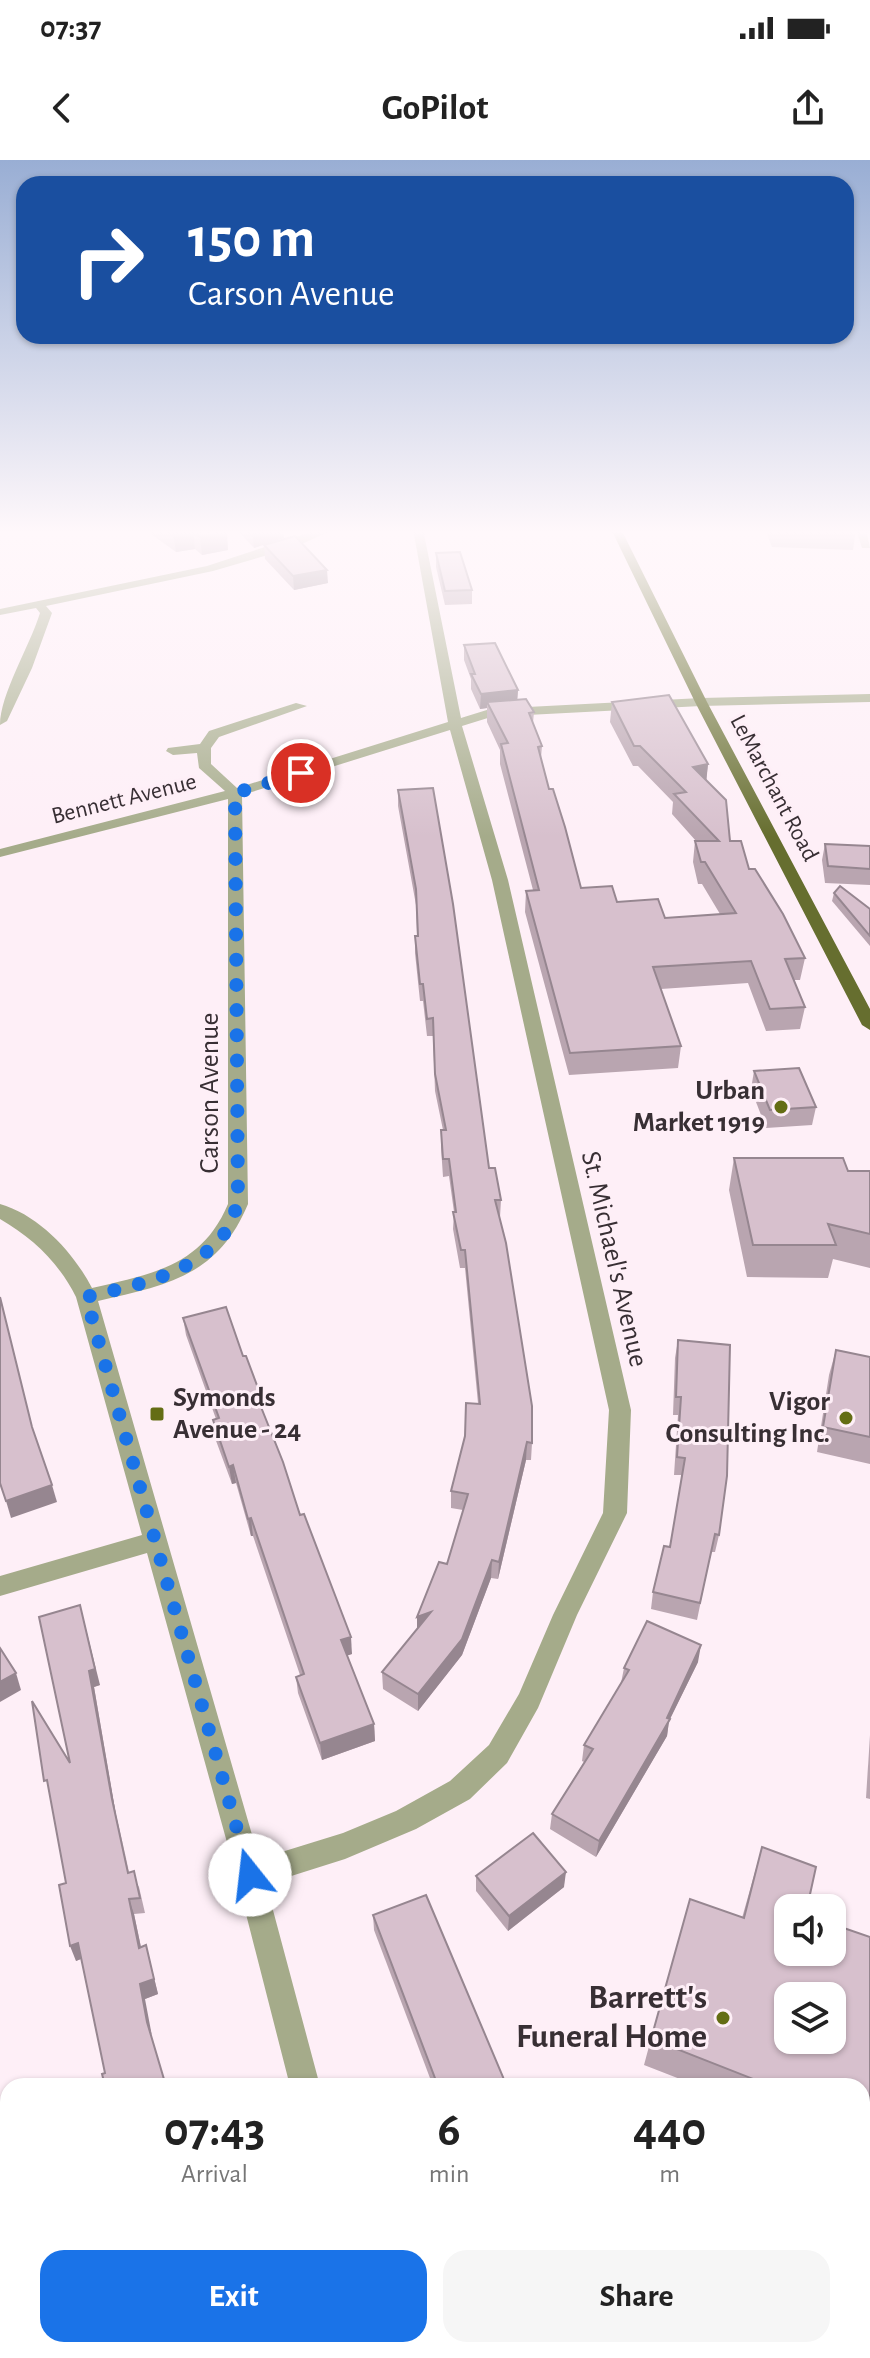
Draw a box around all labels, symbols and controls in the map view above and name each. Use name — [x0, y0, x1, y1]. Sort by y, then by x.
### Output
text: 07:37 — [40, 13, 101, 43]
icon: back — [40, 86, 84, 130]
icon: share — [786, 86, 830, 130]
text: GoPilot — [382, 90, 488, 126]
icon: right — [56, 208, 160, 312]
text: 150 m — [188, 211, 315, 267]
text: Carson Avenue — [188, 276, 395, 312]
street label: LeMarchant Road — [725, 711, 823, 865]
pin — [267, 739, 335, 807]
icon: arrive — [279, 751, 323, 795]
street label: Bennett Avenue — [49, 769, 199, 829]
street label: Carson Avenue — [196, 1013, 224, 1173]
place label: Urban Market 1919 — [633, 1077, 765, 1137]
marker: Urban Market 1919 — [772, 1098, 790, 1116]
street label: St. Michael's Avenue — [576, 1148, 652, 1370]
place label: Symonds Avenue - 24 — [173, 1384, 301, 1444]
place label: Vigor Consulting Inc. — [665, 1388, 830, 1448]
marker: Symonds Avenue - 24 — [148, 1405, 166, 1423]
marker: Vigor Consulting Inc. — [837, 1409, 855, 1427]
position arrow — [208, 1833, 292, 1917]
map controls — [774, 1894, 846, 2054]
button: sound — [774, 1894, 846, 1966]
place label: Barrett's Funeral Home — [516, 1981, 707, 2054]
button: layers — [774, 1982, 846, 2054]
marker: Barrett's Funeral Home — [714, 2009, 732, 2027]
text: 07:43 — [164, 2107, 265, 2155]
text: 6 — [438, 2107, 461, 2155]
text: 440 — [633, 2107, 706, 2155]
text: Arrival — [181, 2161, 248, 2187]
text: min — [429, 2161, 469, 2187]
text: m — [659, 2161, 680, 2187]
button: Exit — [40, 2250, 427, 2342]
button: Share — [443, 2250, 830, 2342]

